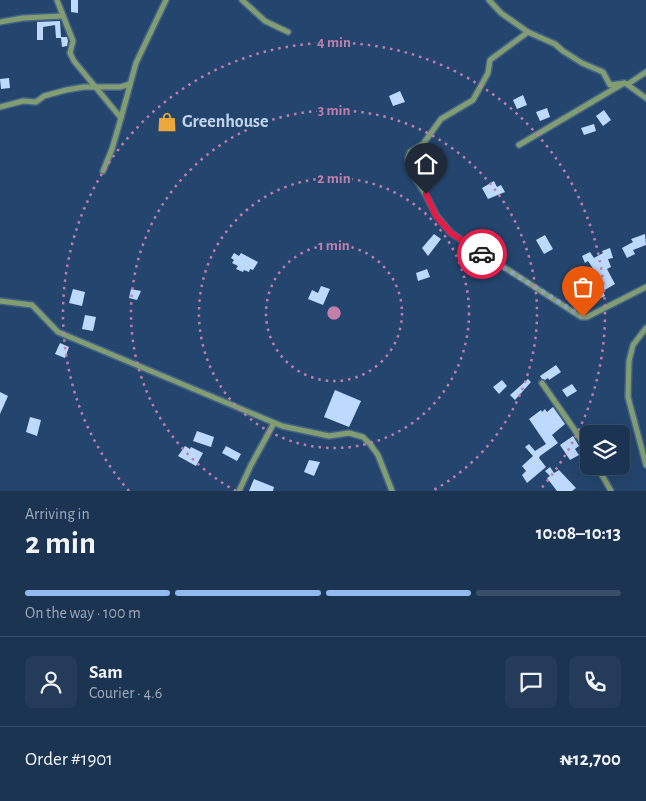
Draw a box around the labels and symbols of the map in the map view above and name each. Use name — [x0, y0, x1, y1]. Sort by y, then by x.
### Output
text: 4 min — [317, 35, 351, 50]
text: 3 min — [318, 103, 350, 118]
shop icon: Greenhouse — [156, 111, 178, 133]
place label: Greenhouse — [182, 113, 268, 131]
pin — [405, 143, 447, 194]
text: 2 min — [317, 171, 351, 186]
courier — [457, 229, 507, 279]
text: 1 min — [318, 238, 350, 253]
pin — [562, 266, 604, 317]
centre of rings — [325, 304, 343, 322]

